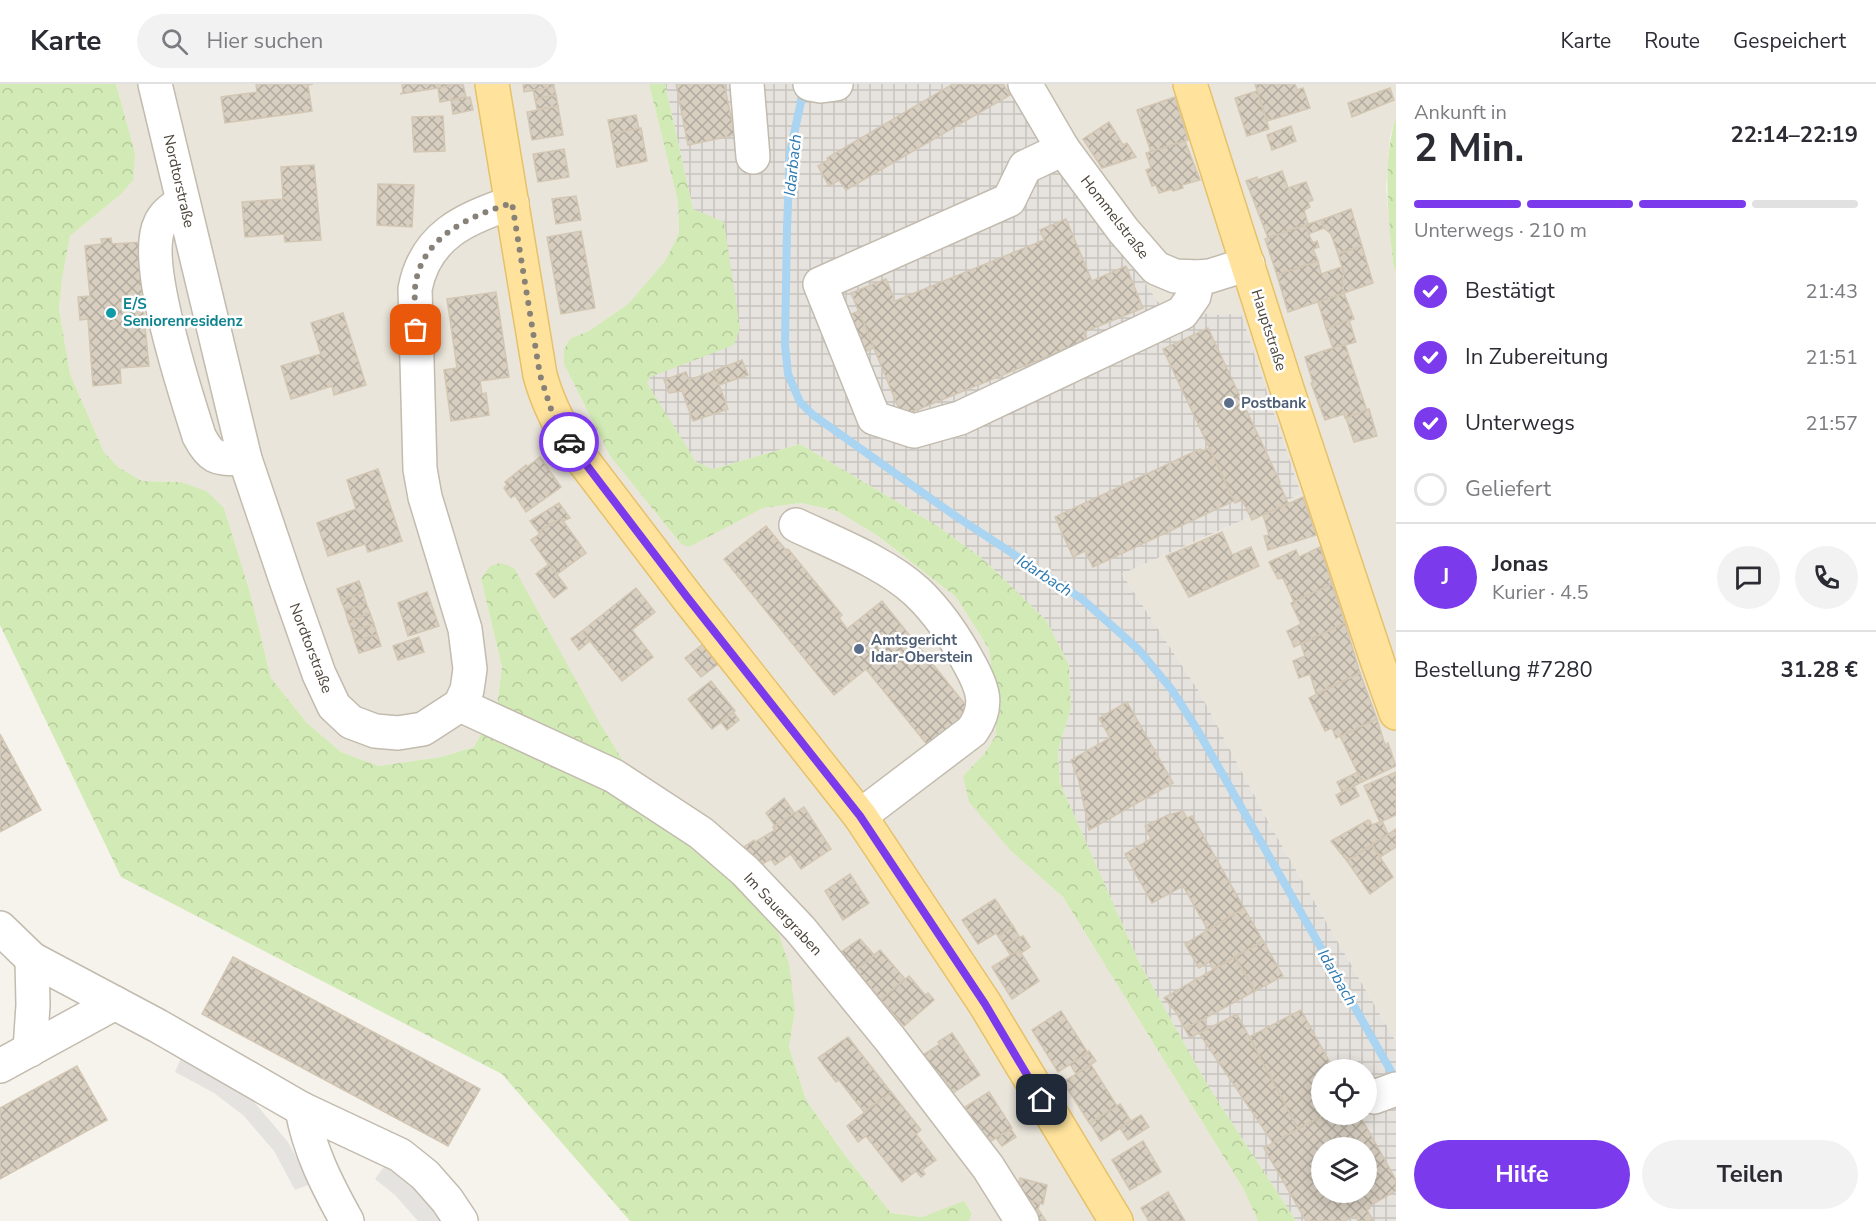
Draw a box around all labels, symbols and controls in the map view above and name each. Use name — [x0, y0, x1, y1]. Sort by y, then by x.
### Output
search box — [137, 14, 557, 68]
text: Karte — [30, 22, 101, 60]
icon: search — [158, 25, 191, 58]
text: Hier suchen — [206, 26, 323, 56]
text: Karte — [1561, 27, 1611, 55]
text: Route — [1644, 27, 1700, 55]
text: Gespeichert — [1733, 27, 1846, 55]
text: Ankunft in — [1414, 99, 1507, 126]
text: 22:14–22:19 — [1730, 120, 1858, 150]
text: 2 Min. — [1414, 122, 1524, 175]
street label: Nordtorstraße — [159, 132, 199, 230]
water label: Idarbach — [779, 133, 807, 197]
street label: Hommelstraße — [1076, 171, 1154, 263]
text: Unterwegs · 210 m — [1414, 217, 1587, 244]
icon: check — [1414, 275, 1447, 308]
text: Bestätigt — [1465, 276, 1555, 306]
text: 21:43 — [1805, 278, 1858, 305]
street label: Hauptstraße — [1246, 287, 1292, 373]
place label: E/S Seniorenresidenz — [123, 294, 243, 331]
pin — [390, 304, 441, 355]
marker: E/S Seniorenresidenz — [104, 306, 118, 320]
icon: bag — [399, 313, 432, 346]
icon: check — [1414, 341, 1447, 374]
text: In Zubereitung — [1465, 342, 1608, 372]
text: 21:51 — [1805, 344, 1858, 371]
place label: Postbank — [1241, 393, 1307, 413]
marker: Postbank — [1222, 396, 1236, 410]
icon: check — [1414, 407, 1447, 440]
text: Unterwegs — [1465, 408, 1575, 438]
text: 21:57 — [1805, 410, 1858, 437]
courier — [539, 412, 599, 472]
icon: car — [553, 426, 586, 459]
text: Geliefert — [1465, 474, 1551, 504]
button: chat — [1717, 546, 1780, 609]
button: phone — [1795, 546, 1858, 609]
text: Jonas — [1492, 549, 1548, 579]
water label: Idarbach — [1012, 550, 1076, 602]
text: J — [1442, 562, 1449, 592]
text: Kurier · 4.5 — [1492, 579, 1589, 606]
street label: Nordtorstraße — [285, 600, 337, 696]
place label: Amtsgericht Idar-Oberstein — [871, 630, 973, 667]
marker: Amtsgericht Idar-Oberstein — [852, 642, 866, 656]
text: Bestellung #7280 — [1414, 655, 1593, 685]
text: 31.28 € — [1781, 655, 1858, 685]
street label: Im Sauergraben — [739, 868, 827, 960]
water label: Idarbach — [1312, 945, 1362, 1010]
map controls — [1311, 1059, 1377, 1203]
button: locate — [1311, 1059, 1377, 1125]
pin — [1016, 1074, 1067, 1125]
icon: home — [1025, 1083, 1058, 1116]
button: layers — [1311, 1137, 1377, 1203]
button: Hilfe — [1414, 1140, 1630, 1209]
button: Teilen — [1642, 1140, 1858, 1209]

